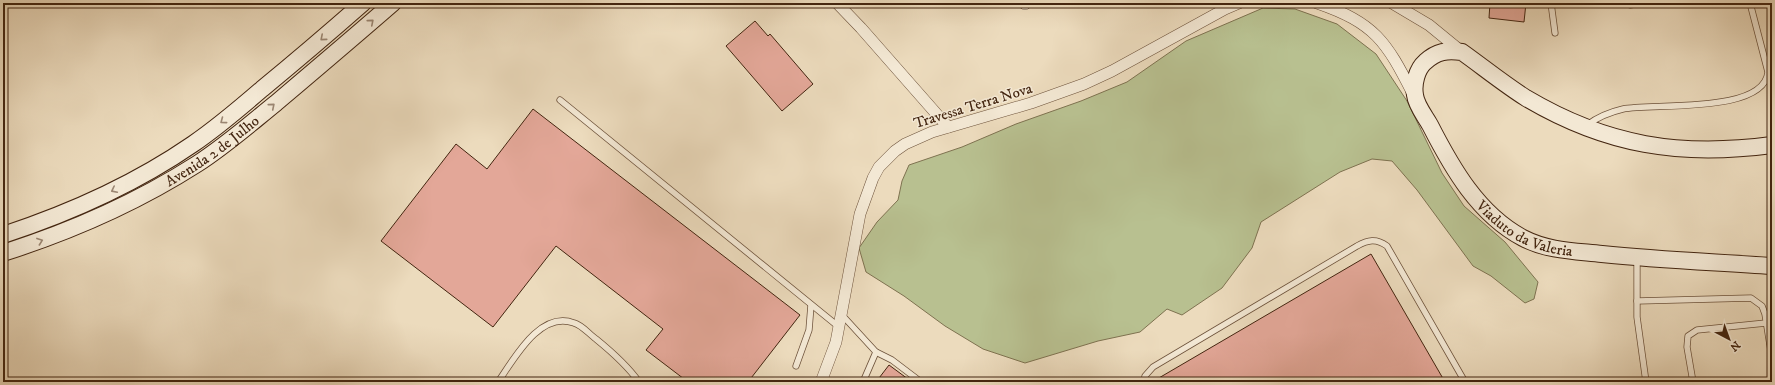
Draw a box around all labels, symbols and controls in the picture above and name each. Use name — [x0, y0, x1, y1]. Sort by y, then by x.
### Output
one-way arrow — [367, 20, 374, 27]
one-way arrow — [321, 33, 328, 40]
street label: Travessa Terra Nova — [911, 79, 1035, 133]
one-way arrow — [267, 103, 274, 110]
street label: Avenida 2 de Julho — [162, 111, 263, 191]
one-way arrow — [221, 116, 228, 123]
one-way arrow — [111, 185, 118, 193]
street label: Viaduto da Valeria — [1471, 195, 1574, 261]
one-way arrow — [36, 237, 43, 245]
north arrow — [1709, 319, 1749, 359]
text: N — [1727, 338, 1743, 354]

